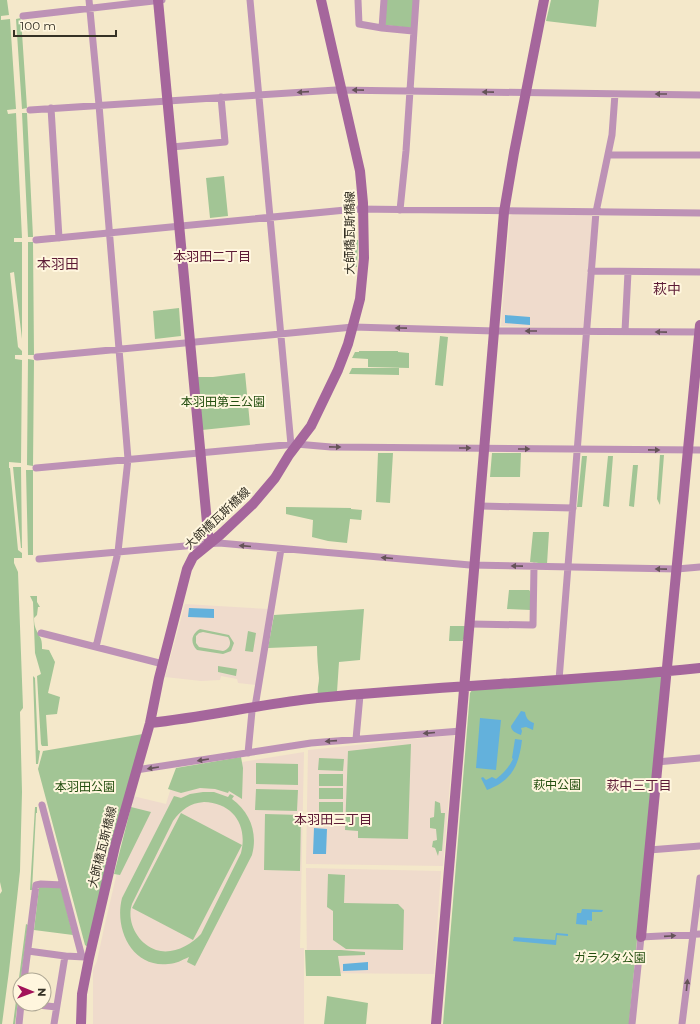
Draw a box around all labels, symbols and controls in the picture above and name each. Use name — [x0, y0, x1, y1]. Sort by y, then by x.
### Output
scale bar — [14, 12, 116, 38]
text: 100 m — [20, 18, 56, 33]
one-way arrow — [352, 87, 364, 94]
one-way arrow — [297, 89, 309, 96]
one-way arrow — [481, 89, 494, 95]
one-way arrow — [654, 91, 667, 97]
street label: 大師橋瓦斯橋線 — [342, 191, 357, 275]
district label: 本羽田二丁目 — [173, 248, 251, 264]
district label: 本羽田 — [37, 255, 79, 273]
district label: 萩中 — [653, 280, 681, 298]
one-way arrow — [395, 325, 407, 332]
one-way arrow — [524, 328, 537, 334]
one-way arrow — [654, 329, 667, 335]
park label: 本羽田第三公園 — [181, 394, 265, 409]
one-way arrow — [329, 444, 341, 451]
one-way arrow — [459, 445, 472, 451]
one-way arrow — [518, 446, 531, 452]
one-way arrow — [648, 447, 661, 453]
street label: 大師橋瓦斯橋線 — [181, 484, 253, 552]
one-way arrow — [239, 542, 251, 549]
one-way arrow — [381, 554, 393, 561]
one-way arrow — [510, 563, 523, 569]
one-way arrow — [654, 566, 667, 572]
one-way arrow — [423, 730, 435, 737]
one-way arrow — [325, 738, 337, 745]
one-way arrow — [197, 757, 209, 763]
one-way arrow — [147, 765, 159, 771]
park label: 萩中公園 — [533, 777, 581, 792]
district label: 萩中三丁目 — [606, 777, 672, 793]
park label: 本羽田公園 — [55, 779, 115, 794]
street label: 大師橋瓦斯橋線 — [85, 804, 119, 890]
district label: 本羽田三丁目 — [294, 811, 372, 827]
one-way arrow — [664, 932, 676, 939]
park label: ガラクタ公園 — [574, 950, 646, 965]
north arrow — [12, 972, 52, 1012]
one-way arrow — [684, 979, 690, 991]
text: N — [35, 988, 49, 997]

